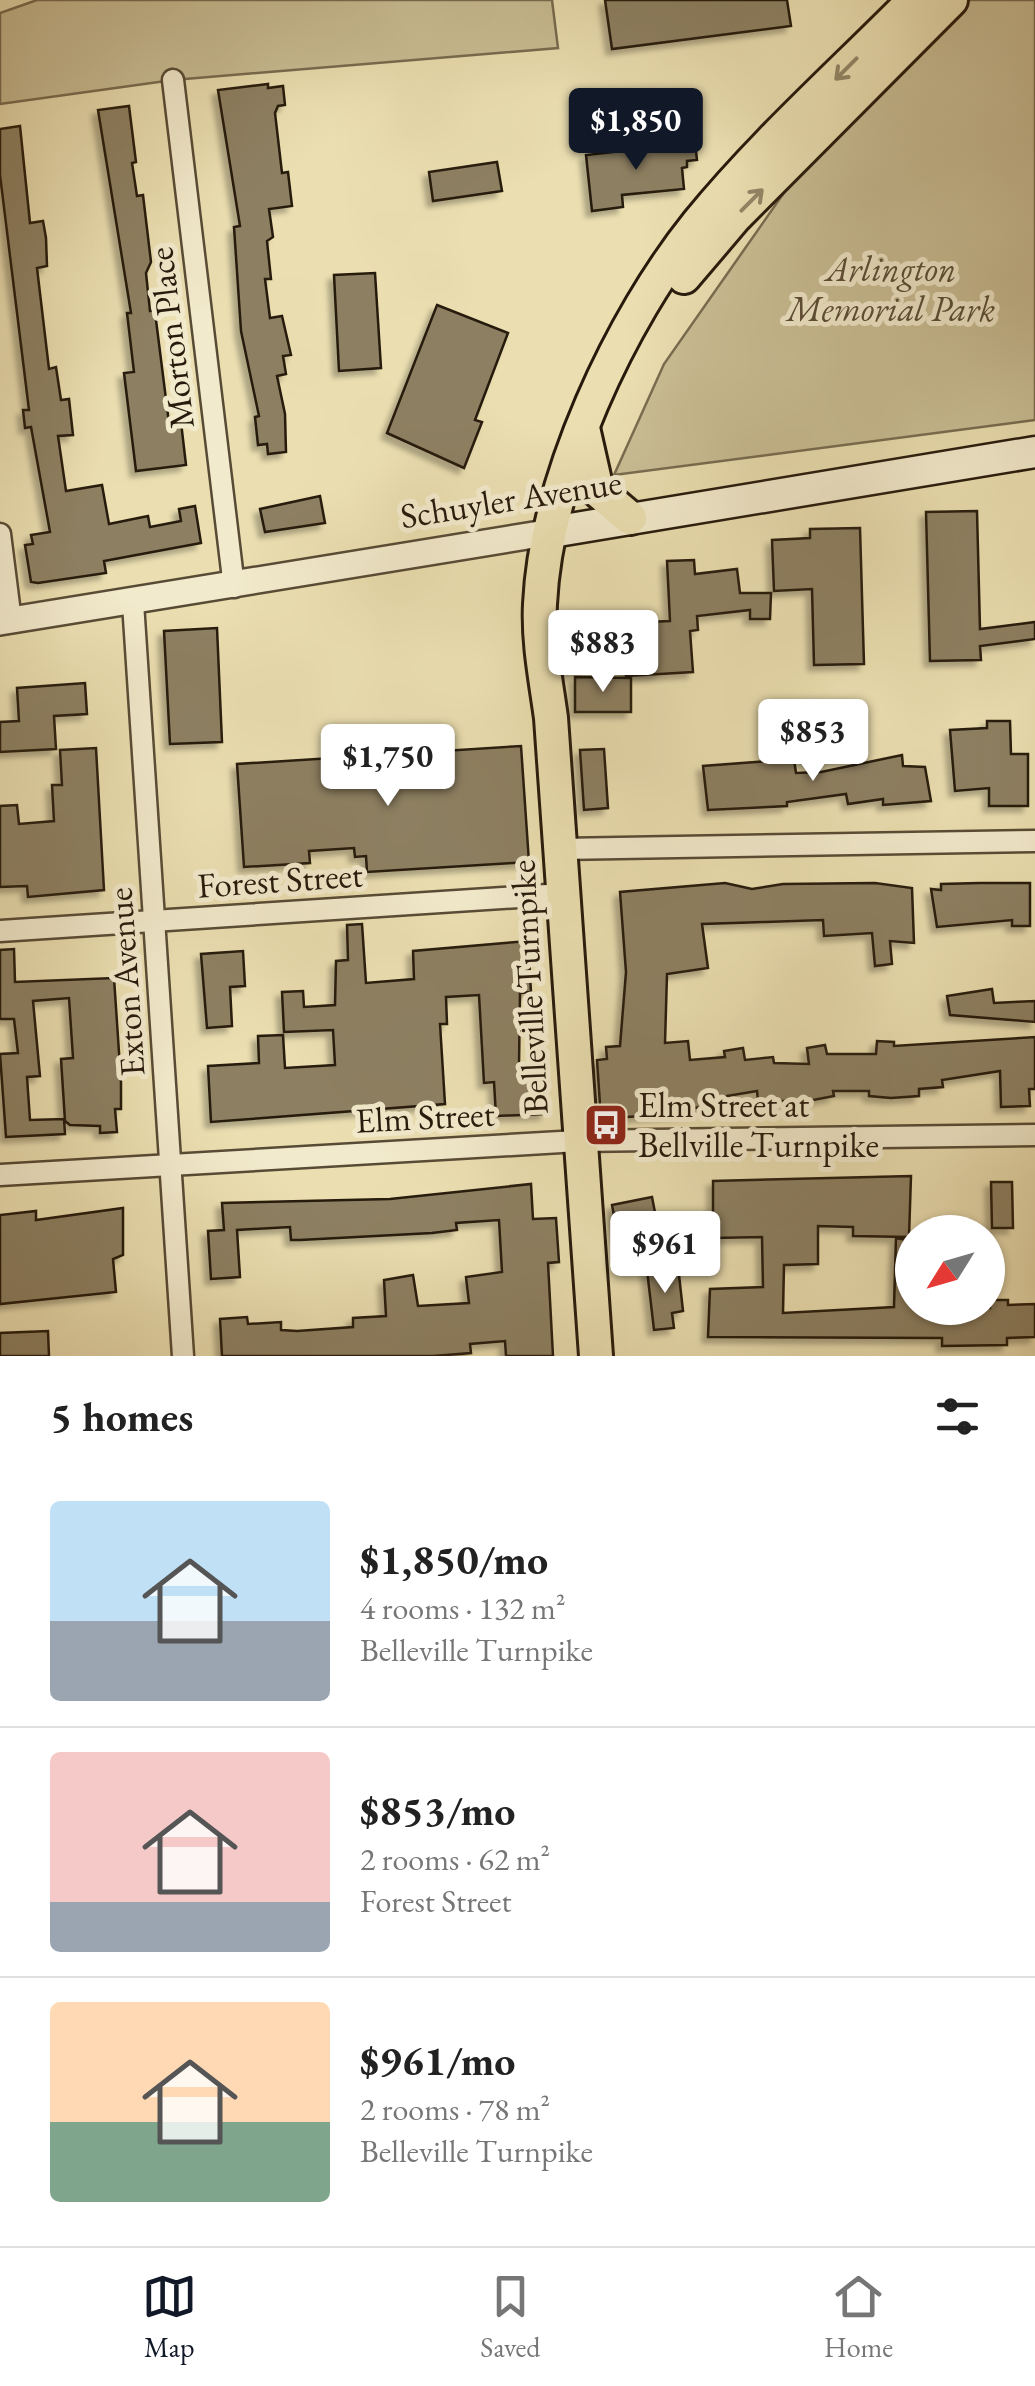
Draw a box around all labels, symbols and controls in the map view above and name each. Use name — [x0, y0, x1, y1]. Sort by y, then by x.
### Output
one-way arrow — [834, 57, 858, 81]
pin: $1,850 — [555, 88, 717, 173]
text: $1,850 — [591, 99, 681, 141]
one-way arrow — [739, 188, 763, 212]
street label: Morton Place — [137, 245, 204, 431]
park label: Arlington Memorial Park — [785, 246, 995, 331]
street label: Schuyler Avenue — [397, 459, 625, 538]
pin: $883 — [544, 610, 662, 695]
text: $883 — [570, 621, 636, 663]
pin: $853 — [754, 699, 872, 784]
text: $853 — [780, 710, 846, 752]
pin: $1,750 — [307, 724, 469, 809]
text: $1,750 — [343, 735, 433, 777]
street label: Forest Street — [196, 851, 364, 908]
street label: Belleville Turnpike — [499, 859, 558, 1115]
street label: Exton Avenue — [96, 886, 155, 1078]
place label: Elm Street at Bellville Turnpike — [638, 1082, 879, 1167]
street label: Elm Street — [354, 1090, 496, 1143]
bus stop icon: Elm Street at Bellville Turnpike — [583, 1102, 629, 1148]
pin: $961 — [606, 1211, 724, 1296]
north arrow — [895, 1215, 1005, 1325]
map controls — [895, 1215, 1005, 1325]
text: $961 — [632, 1222, 698, 1264]
text: 5 homes — [50, 1389, 193, 1444]
icon: filters — [930, 1389, 985, 1444]
text: $1,850/mo — [360, 1532, 548, 1587]
icon: home — [130, 1541, 250, 1661]
text: 4 rooms · 132 m² — [360, 1587, 566, 1629]
text: Belleville Turnpike — [360, 1629, 593, 1671]
text: $853/mo — [360, 1783, 516, 1838]
icon: home — [130, 1792, 250, 1912]
text: 2 rooms · 62 m² — [360, 1838, 550, 1880]
text: Forest Street — [360, 1880, 512, 1922]
text: $961/mo — [360, 2033, 516, 2088]
icon: home — [130, 2042, 250, 2162]
text: 2 rooms · 78 m² — [360, 2088, 550, 2130]
text: Belleville Turnpike — [360, 2130, 593, 2172]
tab: Map — [142, 2269, 197, 2365]
tab: Saved — [480, 2269, 540, 2365]
tab: Home — [824, 2269, 893, 2365]

